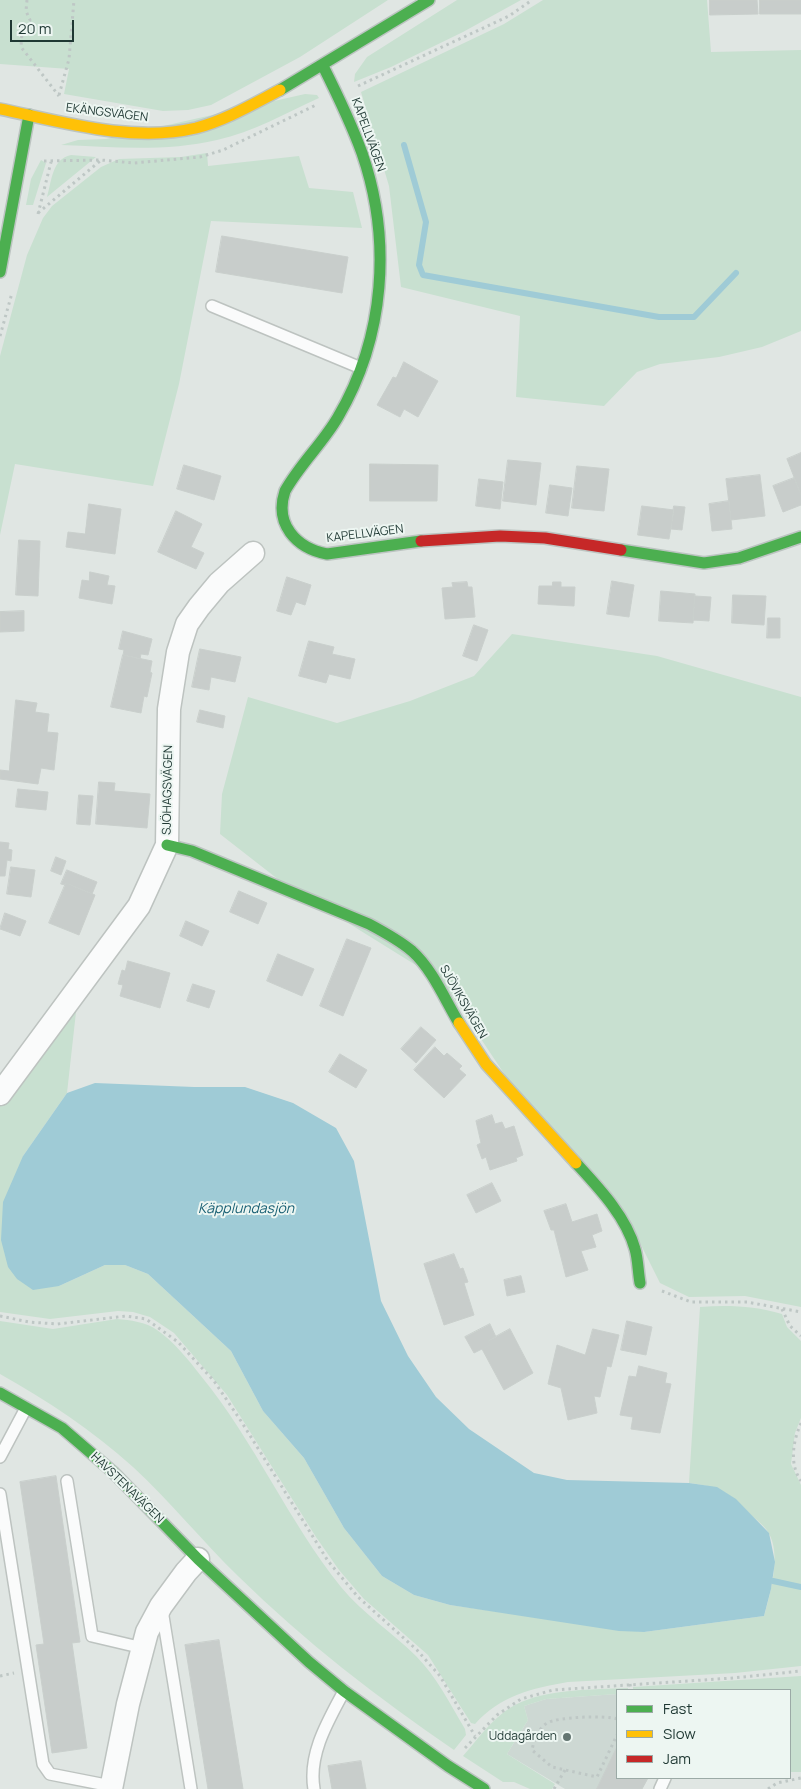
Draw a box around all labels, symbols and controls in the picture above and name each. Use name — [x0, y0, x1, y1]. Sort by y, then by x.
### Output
scale bar — [12, 10, 76, 42]
text: 20 m — [18, 18, 51, 39]
street label: KAPELLVÄGEN — [348, 96, 388, 174]
street label: EKÄNGSVÄGEN — [65, 101, 149, 125]
street label: KAPELLVÄGEN — [326, 522, 404, 546]
street label: SJÖHAGSVÄGEN — [160, 745, 176, 835]
street label: SJÖVIKSVÄGEN — [436, 963, 490, 1041]
water label: Käpplundasjön — [198, 1201, 294, 1217]
street label: HAVSTENAVÄGEN — [88, 1450, 166, 1526]
legend — [616, 1689, 791, 1779]
text: Fast — [663, 1698, 692, 1719]
text: Slow — [663, 1723, 696, 1744]
place label: Uddagården — [489, 1730, 557, 1744]
marker: Uddagården — [561, 1731, 573, 1743]
text: Jam — [663, 1748, 691, 1769]

